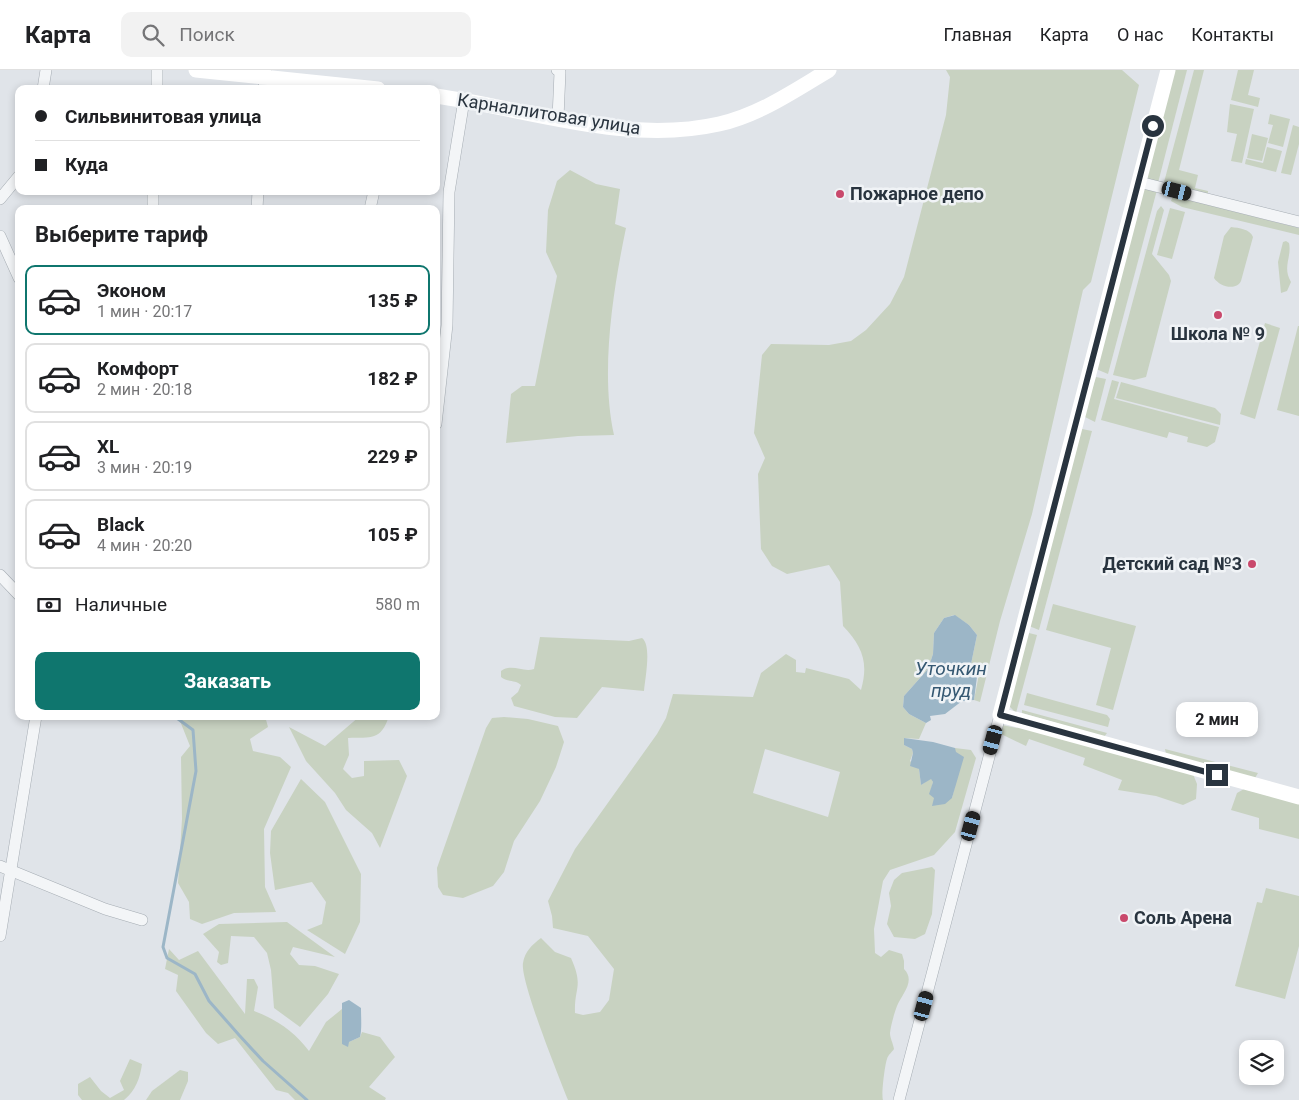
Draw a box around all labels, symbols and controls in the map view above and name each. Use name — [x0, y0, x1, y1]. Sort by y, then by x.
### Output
search box — [121, 12, 471, 57]
text: Карта — [25, 21, 91, 49]
icon: search — [139, 21, 167, 49]
text: Поиск — [179, 23, 235, 46]
text: Главная — [943, 24, 1012, 45]
text: Карта — [1040, 24, 1089, 45]
text: О нас — [1117, 24, 1163, 45]
text: Контакты — [1191, 24, 1274, 45]
street label: Карналлитовая улица — [456, 89, 642, 138]
text: Сильвинитовая улица — [65, 105, 261, 128]
route start — [1142, 115, 1164, 137]
text: Куда — [65, 153, 108, 176]
car — [1160, 180, 1193, 202]
place label: Пожарное депо — [850, 183, 984, 204]
marker: Пожарное депо — [834, 188, 846, 200]
text: Выберите тариф — [35, 222, 208, 247]
icon: car — [37, 278, 82, 323]
text: Эконом — [97, 279, 166, 302]
text: 135 ₽ — [367, 289, 418, 312]
text: 1 мин · 20:17 — [97, 302, 192, 321]
marker: Школа № 9 — [1212, 309, 1224, 321]
place label: Школа № 9 — [1171, 323, 1265, 344]
icon: car — [37, 356, 82, 401]
text: Комфорт — [97, 357, 179, 380]
text: 182 ₽ — [367, 367, 418, 390]
text: 2 мин · 20:18 — [97, 380, 192, 399]
icon: car — [37, 434, 82, 479]
text: XL — [97, 435, 119, 458]
text: 229 ₽ — [367, 445, 418, 468]
text: 3 мин · 20:19 — [97, 458, 192, 477]
icon: car — [37, 512, 82, 557]
text: Black — [97, 513, 144, 536]
text: 105 ₽ — [367, 523, 418, 546]
text: 4 мин · 20:20 — [97, 536, 192, 555]
place label: Детский сад №3 — [1103, 553, 1242, 574]
marker: Детский сад №3 — [1246, 558, 1258, 570]
icon: cash — [35, 591, 63, 619]
text: Наличные — [75, 593, 167, 616]
text: 580 m — [375, 595, 420, 614]
button: Заказать — [35, 652, 420, 710]
water label: Уточкин пруд — [915, 657, 987, 702]
callout: 2 мин — [1176, 702, 1258, 738]
text: 2 мин — [1195, 710, 1239, 729]
car — [981, 724, 1004, 756]
route end — [1206, 764, 1228, 786]
car — [959, 810, 982, 842]
place label: Соль Арена — [1134, 907, 1232, 928]
marker: Соль Арена — [1118, 912, 1130, 924]
car — [912, 990, 935, 1022]
map controls — [1239, 1040, 1284, 1085]
button: layers — [1239, 1040, 1284, 1085]

